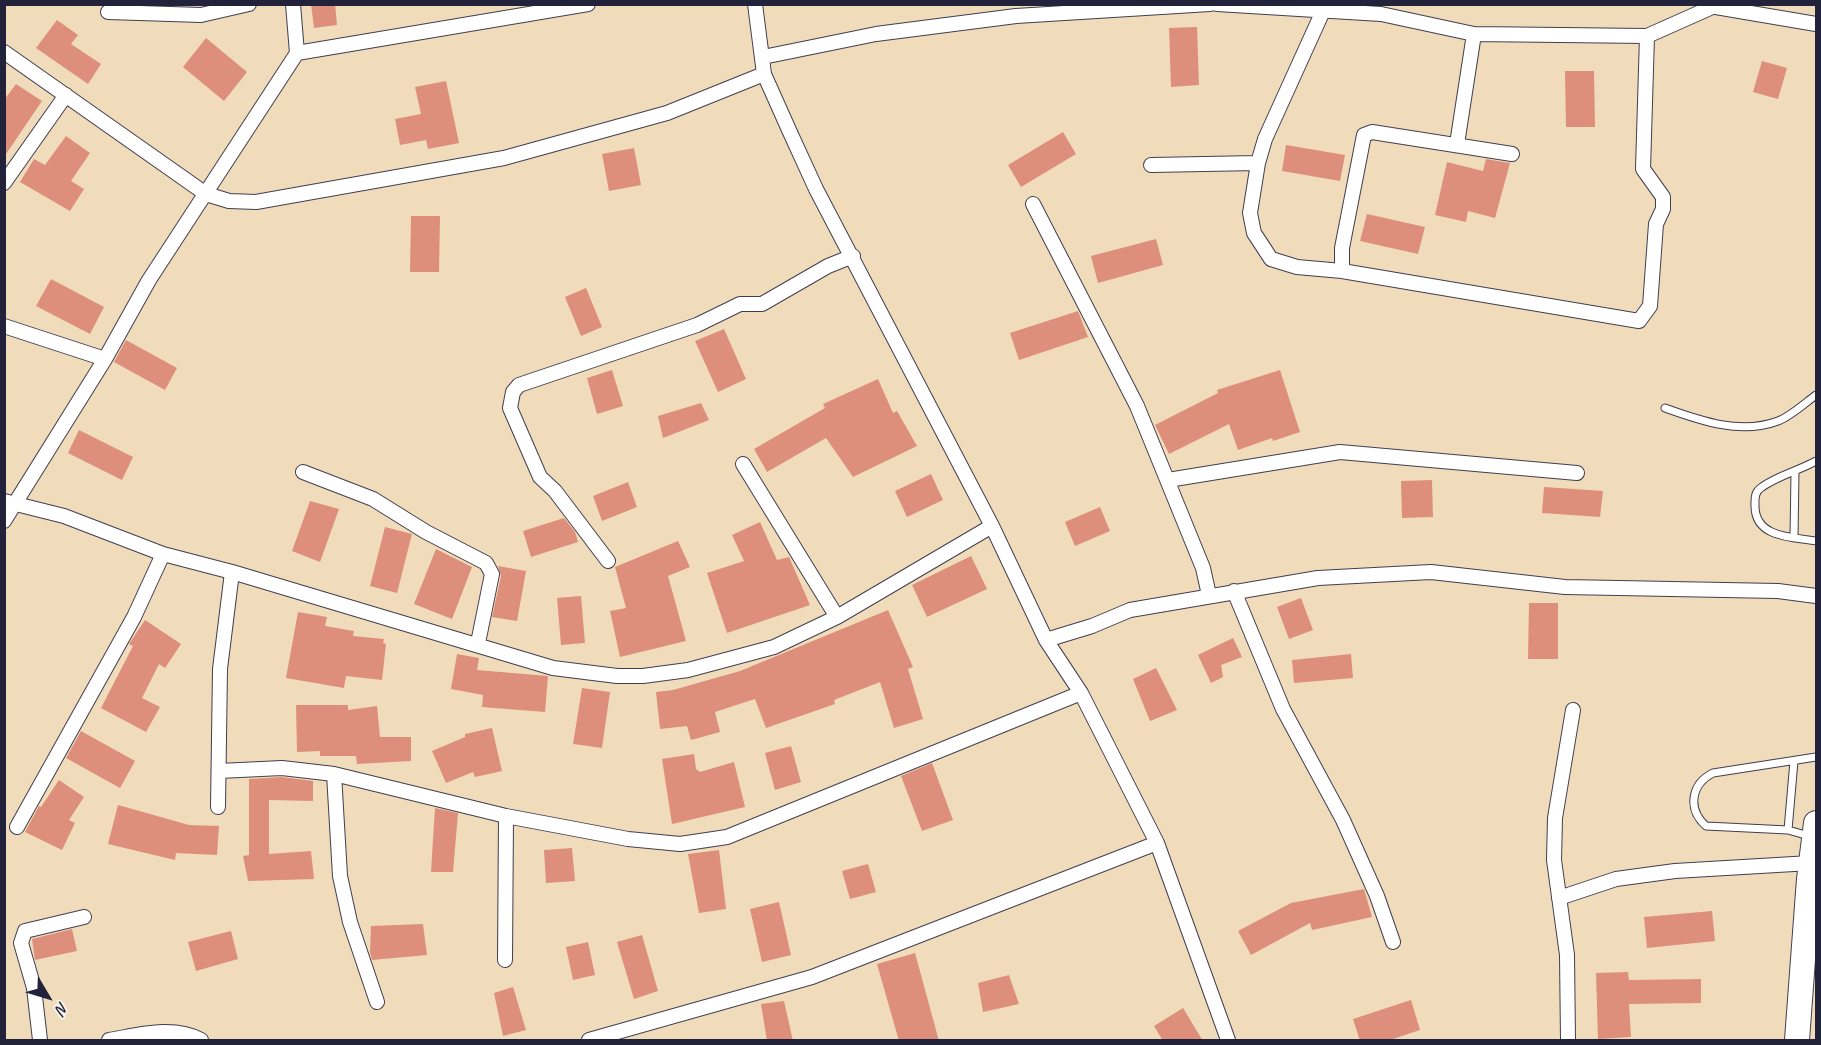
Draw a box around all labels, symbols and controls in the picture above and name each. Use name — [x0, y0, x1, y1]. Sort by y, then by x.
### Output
north arrow — [18, 967, 78, 1027]
text: N — [51, 998, 73, 1018]

